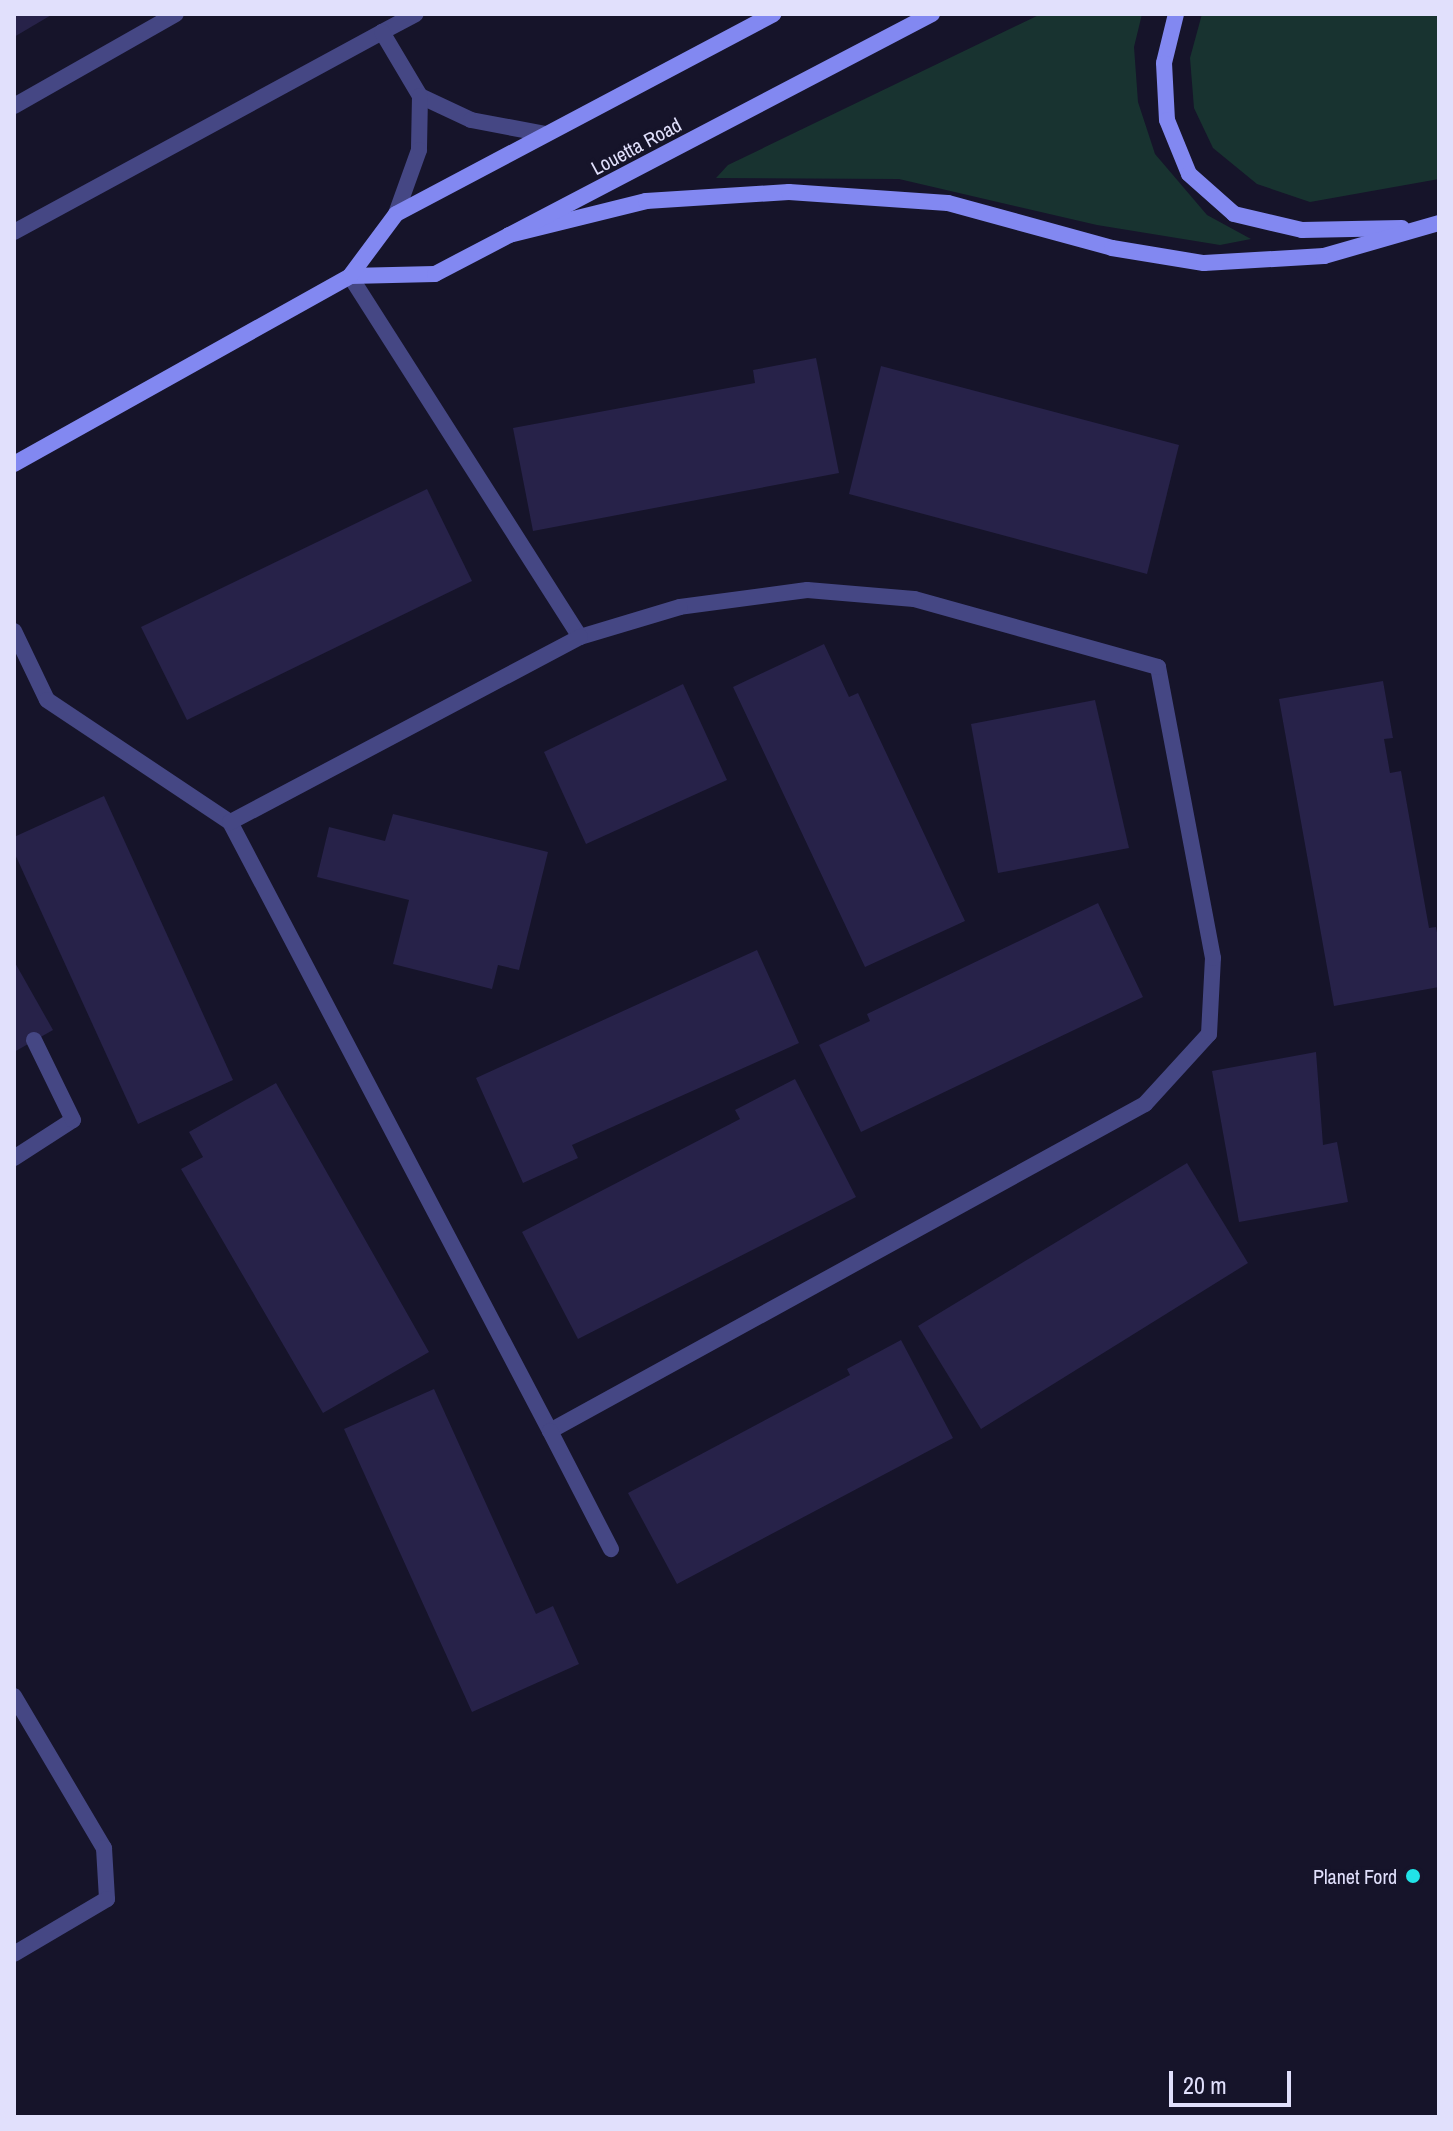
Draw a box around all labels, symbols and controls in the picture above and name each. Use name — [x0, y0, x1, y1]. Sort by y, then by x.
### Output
street label: Louetta Road — [587, 112, 685, 180]
place label: Planet Ford — [1313, 1864, 1397, 1888]
marker: Planet Ford — [1404, 1867, 1422, 1885]
scale bar — [1173, 2055, 1295, 2105]
text: 20 m — [1183, 2069, 1227, 2101]

